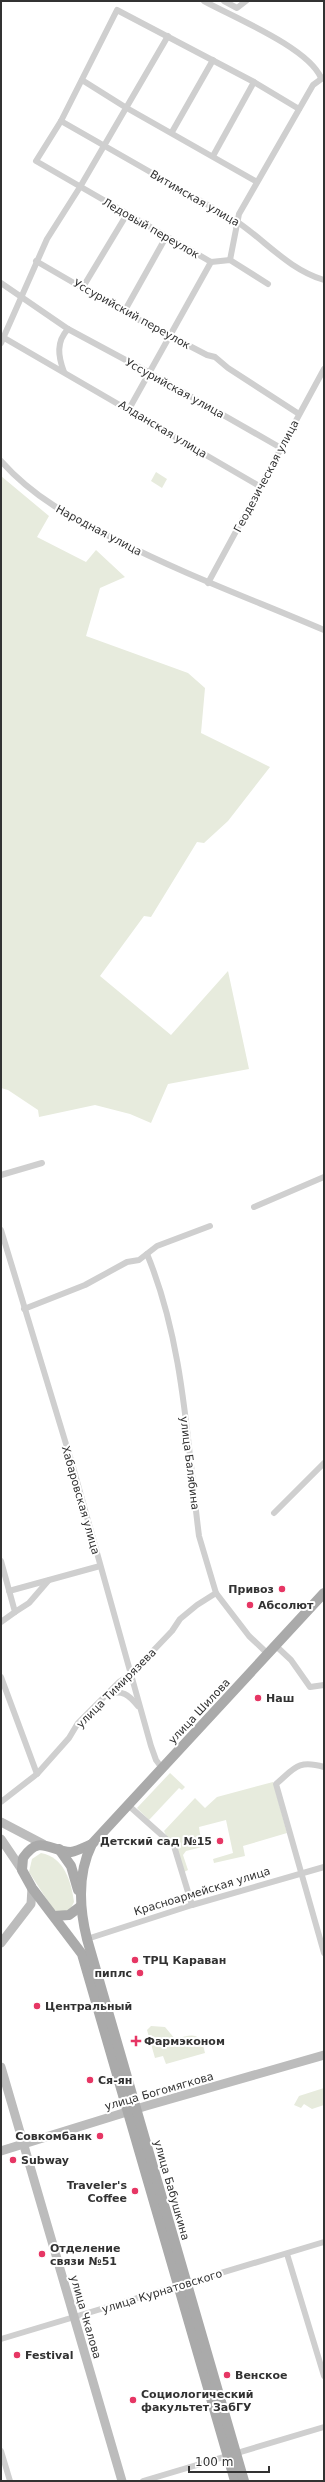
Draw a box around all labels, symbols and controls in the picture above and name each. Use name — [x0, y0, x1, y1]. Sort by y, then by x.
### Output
street label: Витимская улица — [148, 168, 242, 229]
street label: Ледовый переулок — [100, 195, 202, 262]
street label: Уссурийский переулок — [71, 277, 193, 352]
street label: Уссурийская улица — [123, 356, 226, 421]
street label: Алданская улица — [116, 398, 209, 461]
street label: Геодезическая улица — [231, 418, 302, 535]
street label: Народная улица — [54, 502, 144, 559]
street label: улица Балябина — [177, 1416, 202, 1511]
street label: Хабаровская улица — [59, 1444, 102, 1556]
place label: Привоз — [228, 1583, 274, 1596]
marker: Привоз — [277, 1584, 287, 1594]
place label: Абсолют — [258, 1599, 314, 1612]
marker: Абсолют — [245, 1600, 255, 1610]
street label: улица Тимирязева — [74, 1646, 159, 1731]
street label: улица Шилова — [166, 1676, 233, 1747]
place label: Наш — [266, 1692, 294, 1705]
marker: Наш — [253, 1693, 263, 1703]
place label: Детский сад №15 — [100, 1835, 212, 1848]
marker: Детский сад №15 — [215, 1836, 225, 1846]
street label: Красноармейская улица — [132, 1865, 272, 1918]
place label: ТРЦ Караван — [143, 1954, 226, 1967]
marker: ТРЦ Караван — [130, 1955, 140, 1965]
place label: пиплс — [95, 1967, 132, 1980]
marker: пиплс — [135, 1968, 145, 1978]
place label: Центральный — [45, 2000, 132, 2013]
marker: Центральный — [32, 2001, 42, 2011]
place label: Фармэконом — [144, 2035, 225, 2048]
marker: Фармэконом — [131, 2036, 141, 2046]
street label: улица Богомягкова — [103, 2070, 215, 2113]
place label: Ся-ян — [98, 2074, 132, 2087]
marker: Ся-ян — [85, 2075, 95, 2085]
place label: Совкомбанк — [15, 2130, 93, 2143]
marker: Совкомбанк — [95, 2131, 105, 2141]
street label: улица Бабушкина — [151, 2138, 192, 2242]
place label: Subway — [21, 2154, 69, 2167]
marker: Subway — [8, 2155, 18, 2165]
place label: Traveler's Coffee — [67, 2179, 127, 2205]
marker: Traveler's Coffee — [130, 2186, 140, 2196]
place label: Отделение связи №51 — [50, 2242, 120, 2268]
marker: Отделение связи №51 — [37, 2249, 47, 2259]
street label: улица Курнатовского — [100, 2267, 224, 2316]
street label: улица Чкалова — [67, 2274, 104, 2360]
place label: Festival — [25, 2349, 73, 2362]
marker: Festival — [12, 2350, 22, 2360]
place label: Венское — [235, 2369, 287, 2382]
marker: Венское — [222, 2370, 232, 2380]
place label: Социологический факультет ЗабГУ — [141, 2388, 254, 2414]
marker: Социологический факультет ЗабГУ — [128, 2395, 138, 2405]
scale bar — [189, 2448, 269, 2474]
text: 100 m — [195, 2455, 233, 2469]

